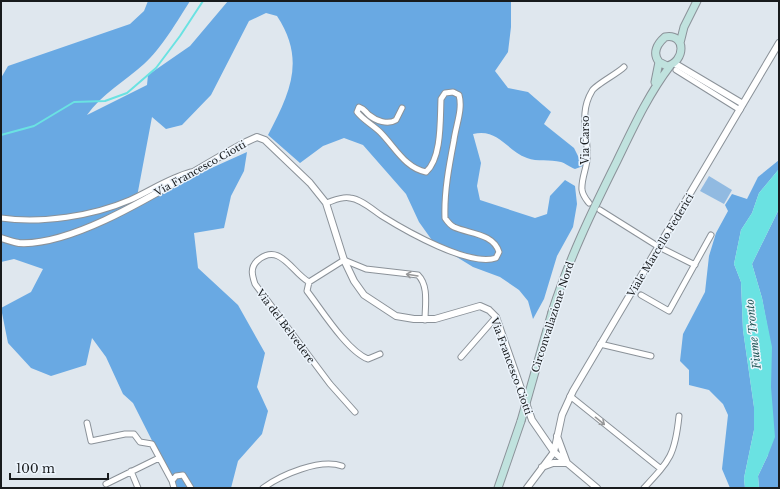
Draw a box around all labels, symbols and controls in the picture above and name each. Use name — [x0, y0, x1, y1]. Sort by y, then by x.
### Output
street label: Via Carso — [579, 115, 592, 165]
street label: Via Francesco Ciotti — [151, 138, 249, 199]
street label: Viale Marcello Federici — [624, 191, 697, 300]
street label: Circonvallazione Nord — [528, 260, 577, 374]
one-way arrow — [406, 271, 419, 279]
street label: Via del Belvedere — [253, 286, 318, 366]
water label: Fiume Tronto — [742, 298, 764, 371]
street label: Via Francesco Ciotti — [488, 315, 535, 417]
one-way arrow — [595, 416, 606, 425]
scale bar — [10, 455, 108, 481]
text: 100 m — [16, 461, 55, 476]

